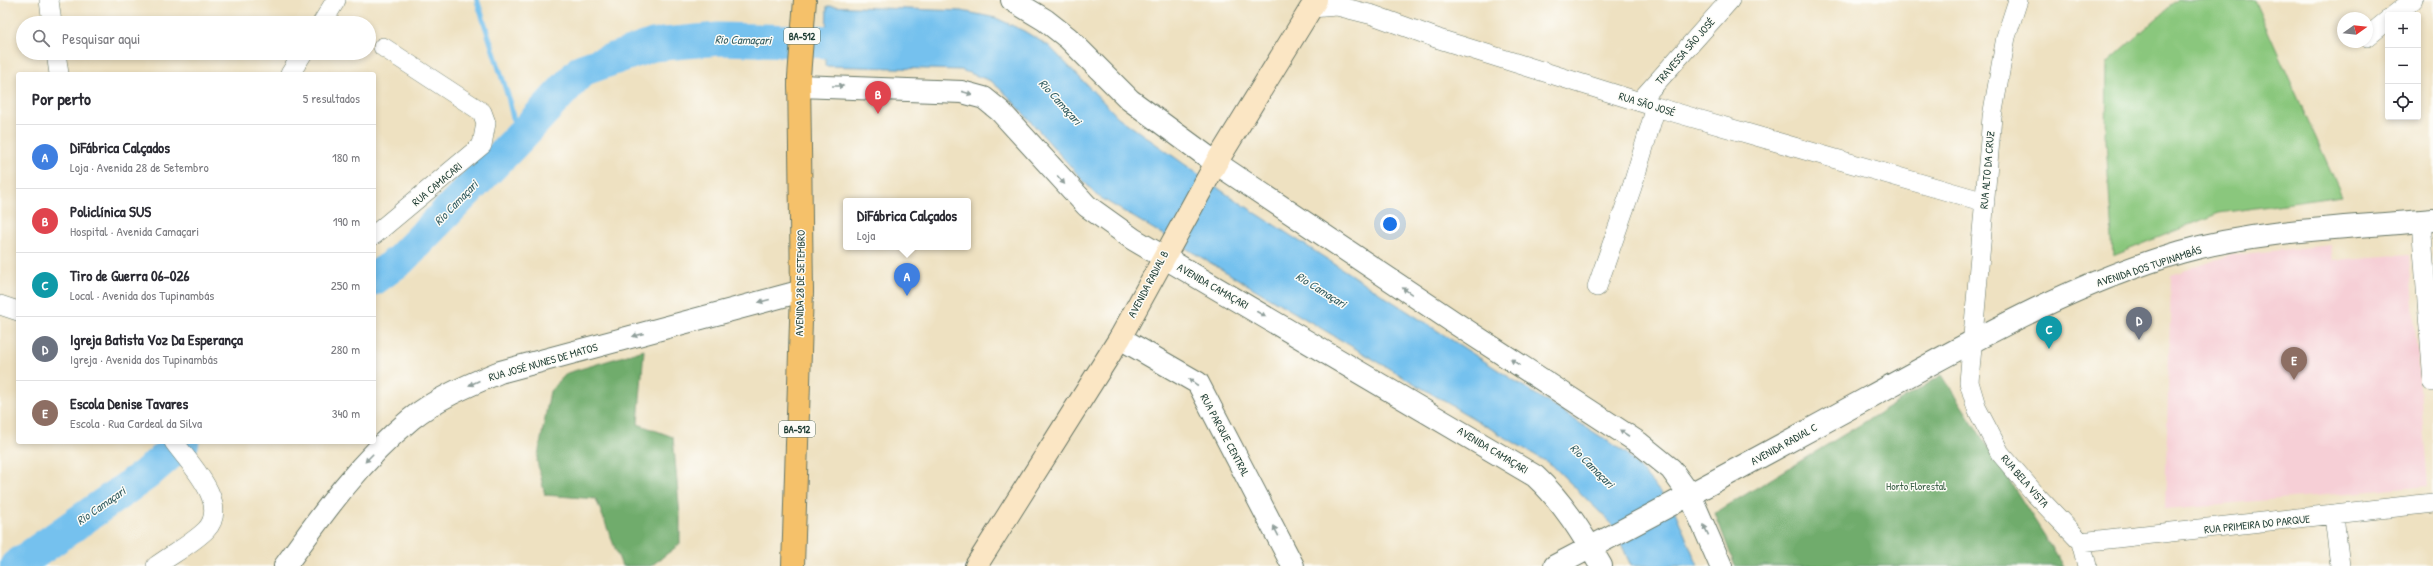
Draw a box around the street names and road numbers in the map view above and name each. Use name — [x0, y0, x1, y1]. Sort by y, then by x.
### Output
street label: TRAVESSA SÃO JOSÉ — [1652, 15, 1718, 87]
road number: BA-512 — [784, 28, 820, 44]
street label: RUA SÃO JOSÉ — [1617, 89, 1677, 119]
street label: RUA ALTO DA CRUZ — [1977, 130, 1997, 209]
street label: RUA CAMACARI — [409, 159, 465, 209]
street label: AVENIDA 28 DE SETEMBRO — [792, 230, 808, 336]
street label: AVENIDA DOS TUPINAMBÁS — [2095, 242, 2203, 290]
street label: AVENIDA RADIAL B — [1125, 248, 1172, 320]
street label: AVENIDA CAMAÇARI — [1175, 260, 1251, 312]
street label: RUA JOSÉ NUNES DE MATOS — [487, 340, 599, 384]
street label: RUA PARQUE CENTRAL — [1197, 391, 1253, 479]
street label: AVENIDA RADIAL C — [1748, 420, 1820, 468]
road number: BA-512 — [779, 421, 815, 437]
street label: AVENIDA CAMAÇARI — [1455, 423, 1531, 477]
street label: RUA BELA VISTA — [1998, 452, 2052, 511]
street label: RUA PRIMEIRA DO PARQUE — [2203, 511, 2311, 537]

